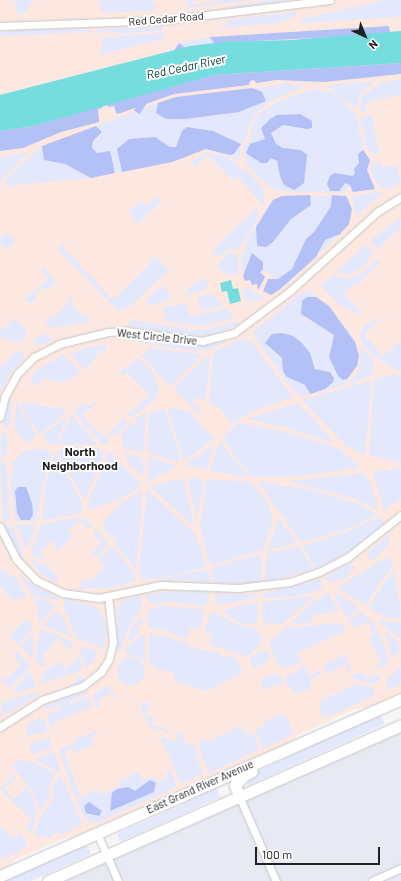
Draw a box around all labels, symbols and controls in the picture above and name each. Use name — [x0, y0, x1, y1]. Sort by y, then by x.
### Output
street label: Red Cedar Road — [128, 9, 204, 29]
north arrow — [345, 16, 385, 56]
text: N — [367, 38, 381, 52]
water label: Red Cedar River — [145, 52, 227, 82]
street label: West Circle Drive — [116, 326, 198, 348]
district label: North Neighborhood — [42, 445, 118, 473]
street label: East Grand River Avenue — [144, 757, 256, 817]
scale bar — [257, 839, 382, 865]
text: 100 m — [262, 847, 292, 861]

